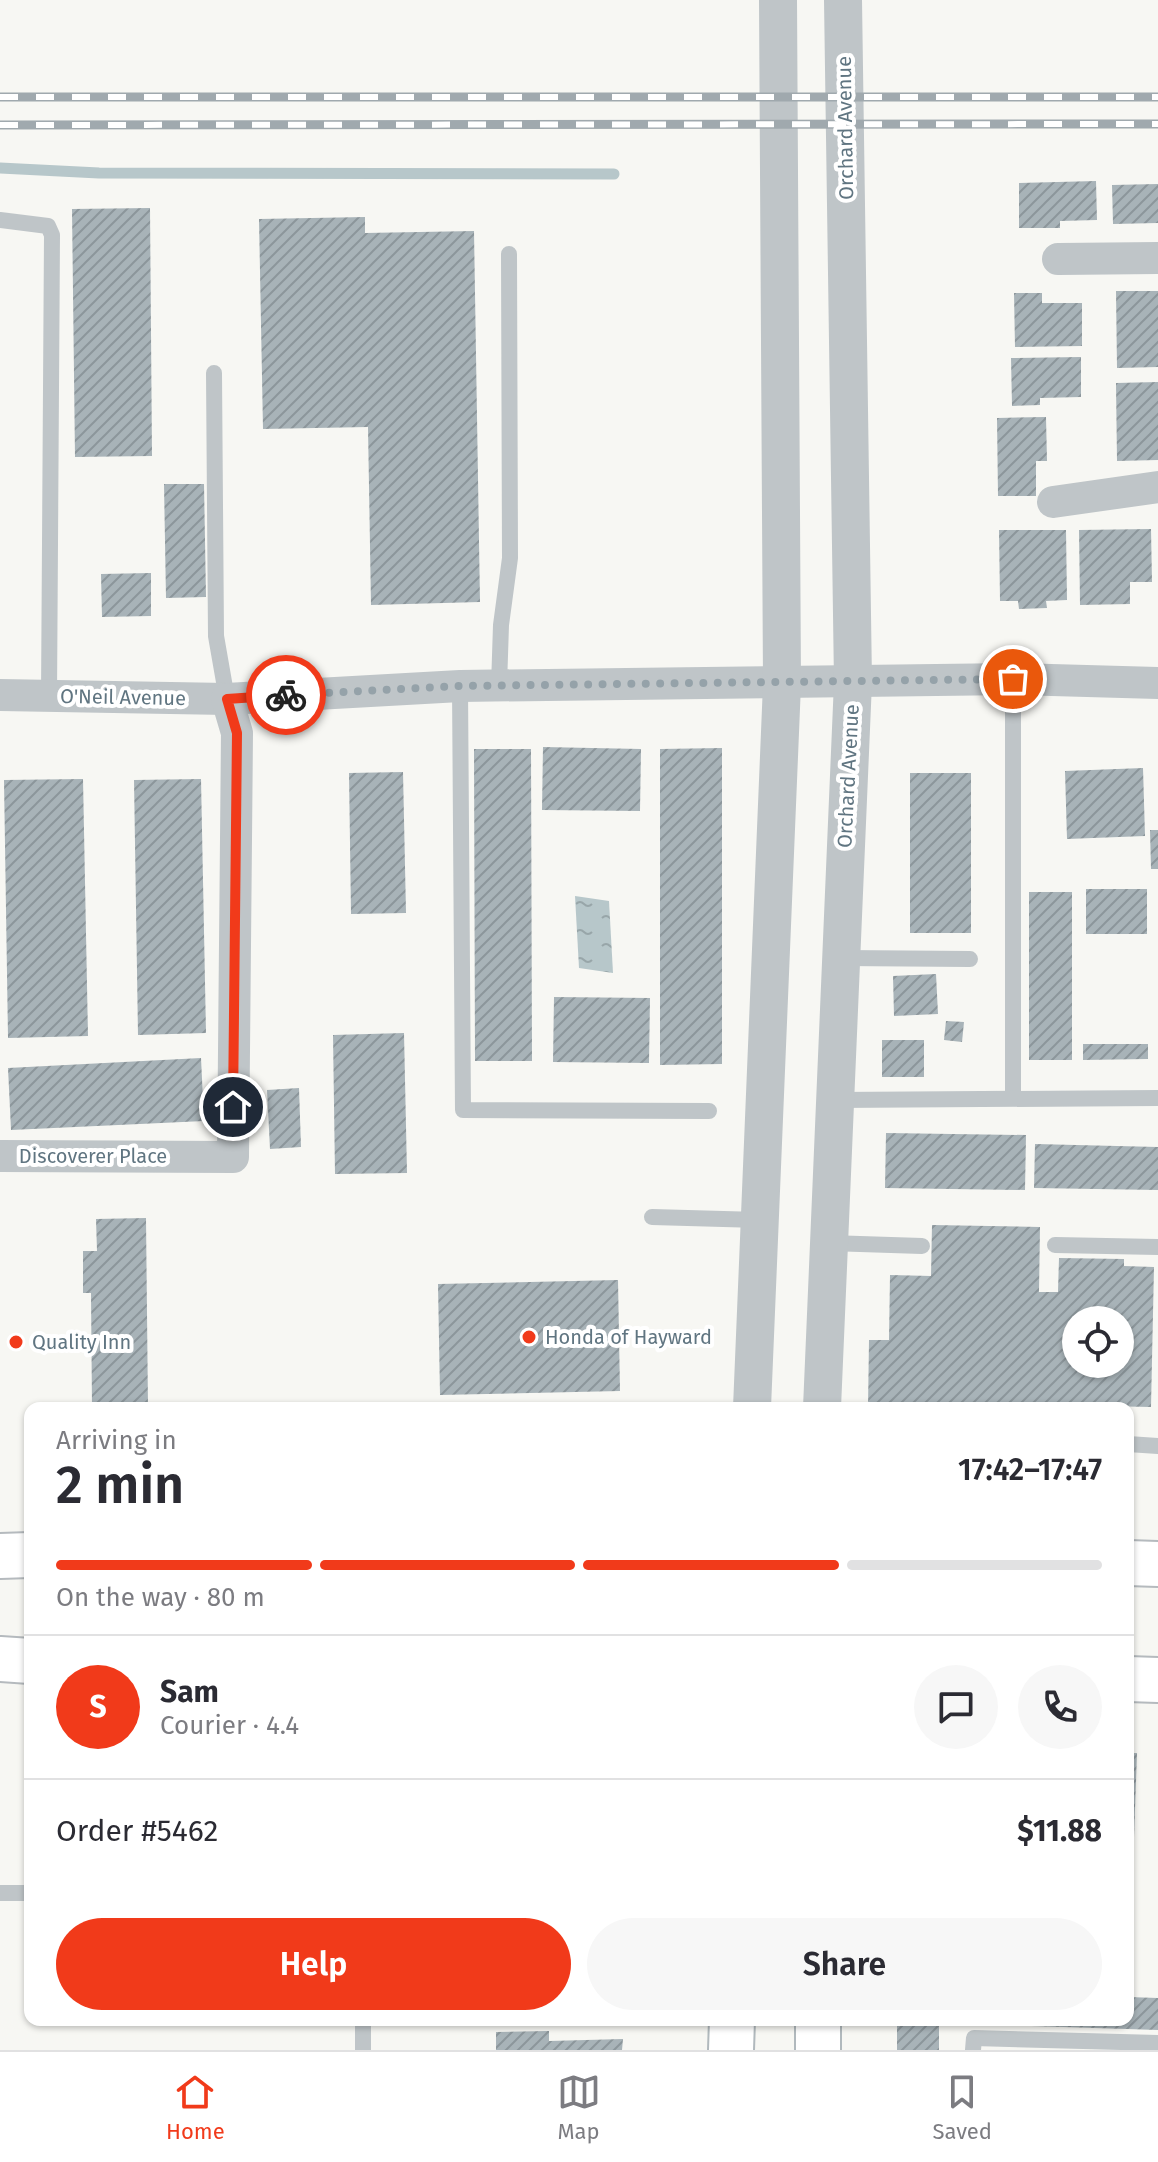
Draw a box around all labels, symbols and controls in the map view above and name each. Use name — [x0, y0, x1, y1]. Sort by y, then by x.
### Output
street label: Orchard Avenue — [832, 56, 858, 200]
pin — [979, 645, 1047, 713]
courier — [246, 655, 326, 735]
icon: bag — [991, 657, 1035, 701]
icon: bike — [264, 673, 308, 717]
street label: O'Neil Avenue — [60, 684, 186, 710]
street label: Orchard Avenue — [832, 704, 864, 848]
pin — [199, 1073, 267, 1141]
icon: home — [211, 1085, 255, 1129]
street label: Discoverer Place — [19, 1144, 167, 1168]
map controls — [1062, 1306, 1134, 1378]
button: locate — [1062, 1306, 1134, 1378]
place label: Honda of Hayward — [545, 1325, 712, 1349]
marker: Honda of Hayward — [520, 1328, 538, 1346]
place label: Quality Inn — [32, 1330, 131, 1354]
marker: Quality Inn — [7, 1333, 25, 1351]
text: Arriving in — [56, 1425, 177, 1456]
text: 17:42–17:47 — [958, 1452, 1102, 1488]
text: 2 min — [56, 1454, 184, 1517]
text: On the way · 80 m — [56, 1582, 265, 1613]
button: chat — [914, 1665, 998, 1749]
button: phone — [1018, 1665, 1102, 1749]
text: Sam — [160, 1674, 219, 1710]
text: S — [89, 1689, 107, 1725]
text: Courier · 4.4 — [160, 1710, 299, 1741]
text: Order #5462 — [56, 1813, 218, 1849]
text: $11.88 — [1017, 1813, 1102, 1849]
button: Help — [56, 1918, 571, 2010]
button: Share — [587, 1918, 1102, 2010]
tab: Home — [166, 2070, 225, 2145]
tab: Map — [557, 2070, 601, 2145]
tab: Saved — [933, 2070, 992, 2145]

